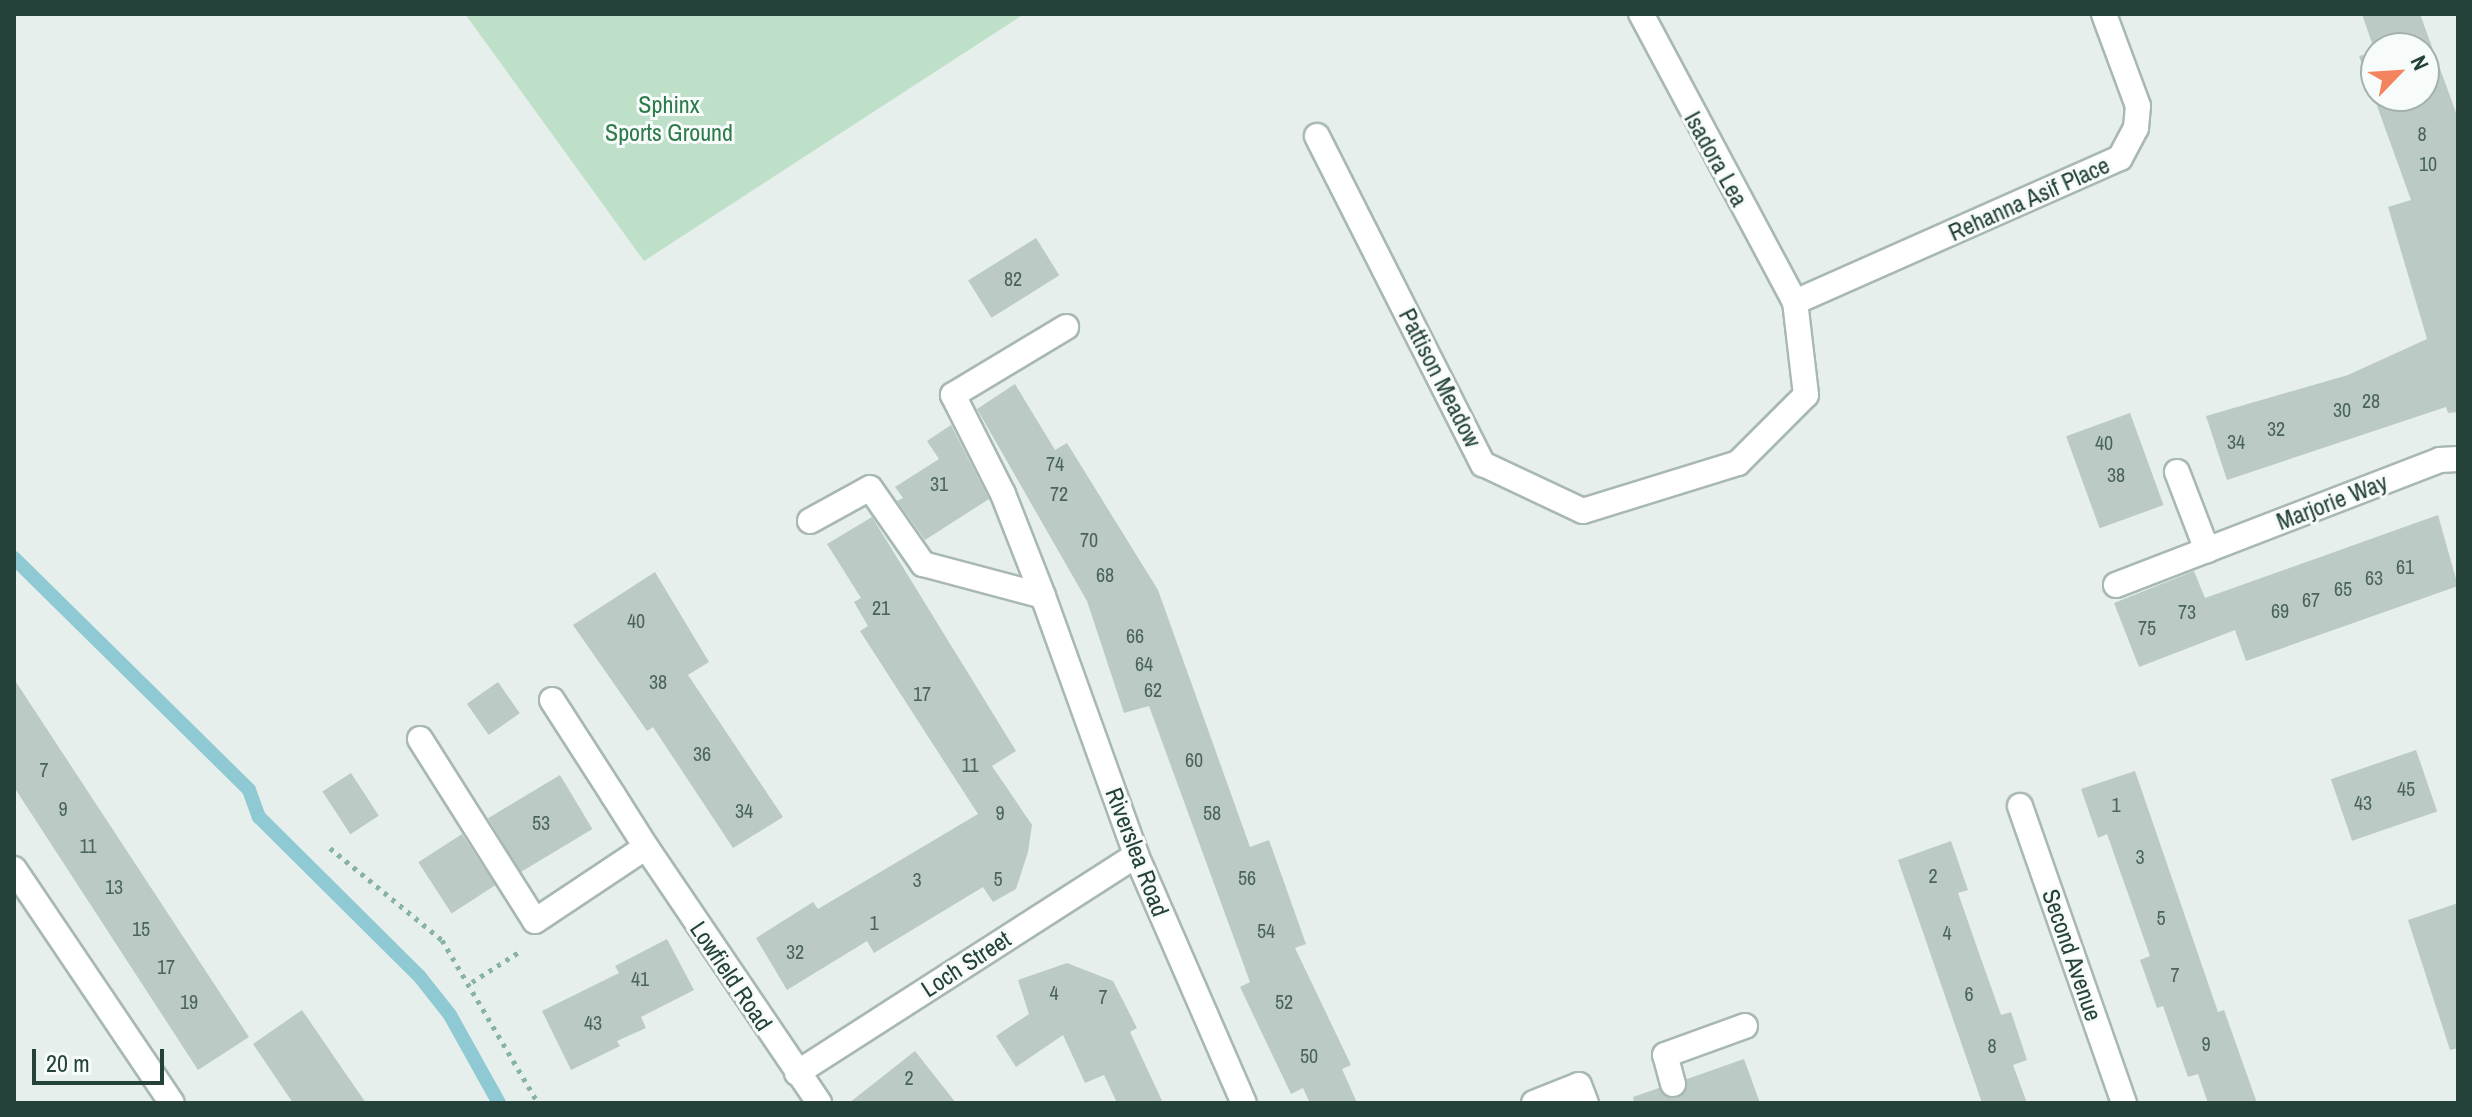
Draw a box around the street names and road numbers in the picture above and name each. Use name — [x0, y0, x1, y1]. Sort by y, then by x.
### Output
street label: Isadora Lea — [1678, 107, 1754, 211]
street label: Rehanna Asif Place — [1944, 150, 2114, 248]
street label: Pattison Meadow — [1393, 304, 1487, 452]
street label: Marjorie Way — [2273, 468, 2391, 536]
street label: Riverslea Road — [1099, 784, 1175, 920]
street label: Second Avenue — [2036, 885, 2108, 1025]
street label: Lowfield Road — [684, 916, 778, 1036]
street label: Loch Street — [916, 925, 1016, 1003]

